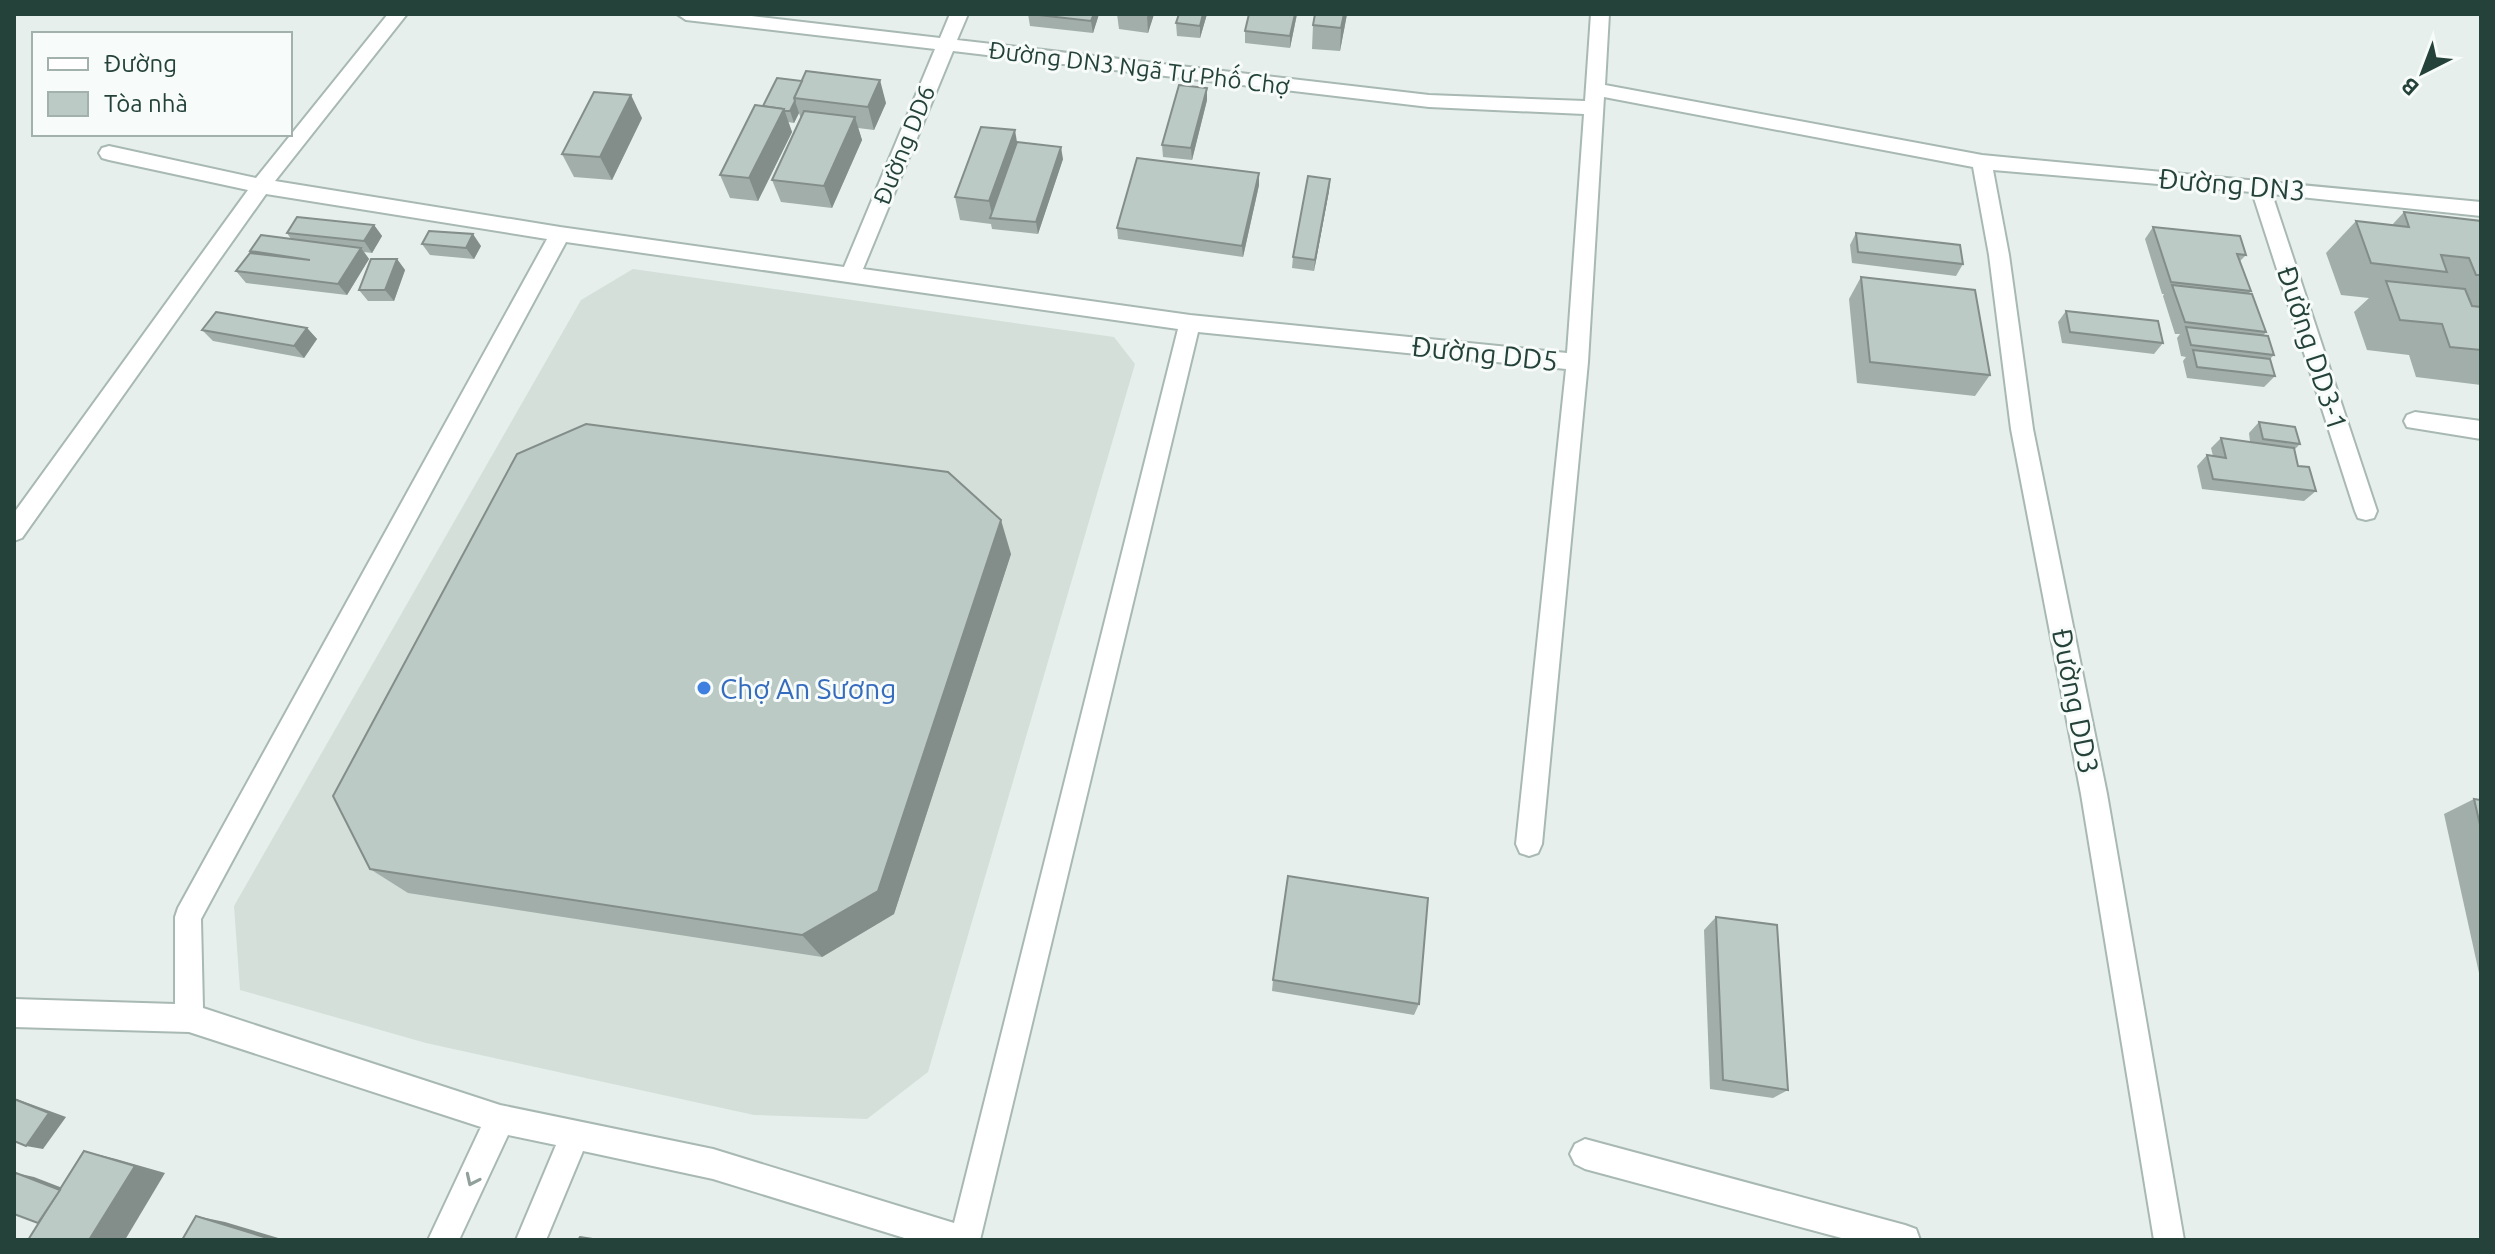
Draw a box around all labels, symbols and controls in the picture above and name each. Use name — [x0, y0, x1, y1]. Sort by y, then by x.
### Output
legend — [32, 32, 292, 136]
street label: Đường DN3 Ngã Tư Phố Chợ — [987, 32, 1291, 100]
north arrow — [2383, 32, 2463, 112]
text: Đường — [104, 50, 177, 77]
text: B — [2395, 73, 2423, 101]
street label: Đường DD6 — [868, 82, 940, 208]
text: Tòa nhà — [104, 90, 188, 117]
street label: Đường DN3 — [2157, 162, 2307, 206]
street label: Đường DD3-1 — [2272, 262, 2354, 434]
street label: Đường DD5 — [1410, 330, 1560, 376]
street label: Đường DD3 — [2047, 626, 2105, 776]
place label: Chợ An Sương — [720, 673, 896, 704]
marker: Chợ An Sương — [695, 679, 713, 697]
one-way arrow — [466, 1171, 482, 1186]

